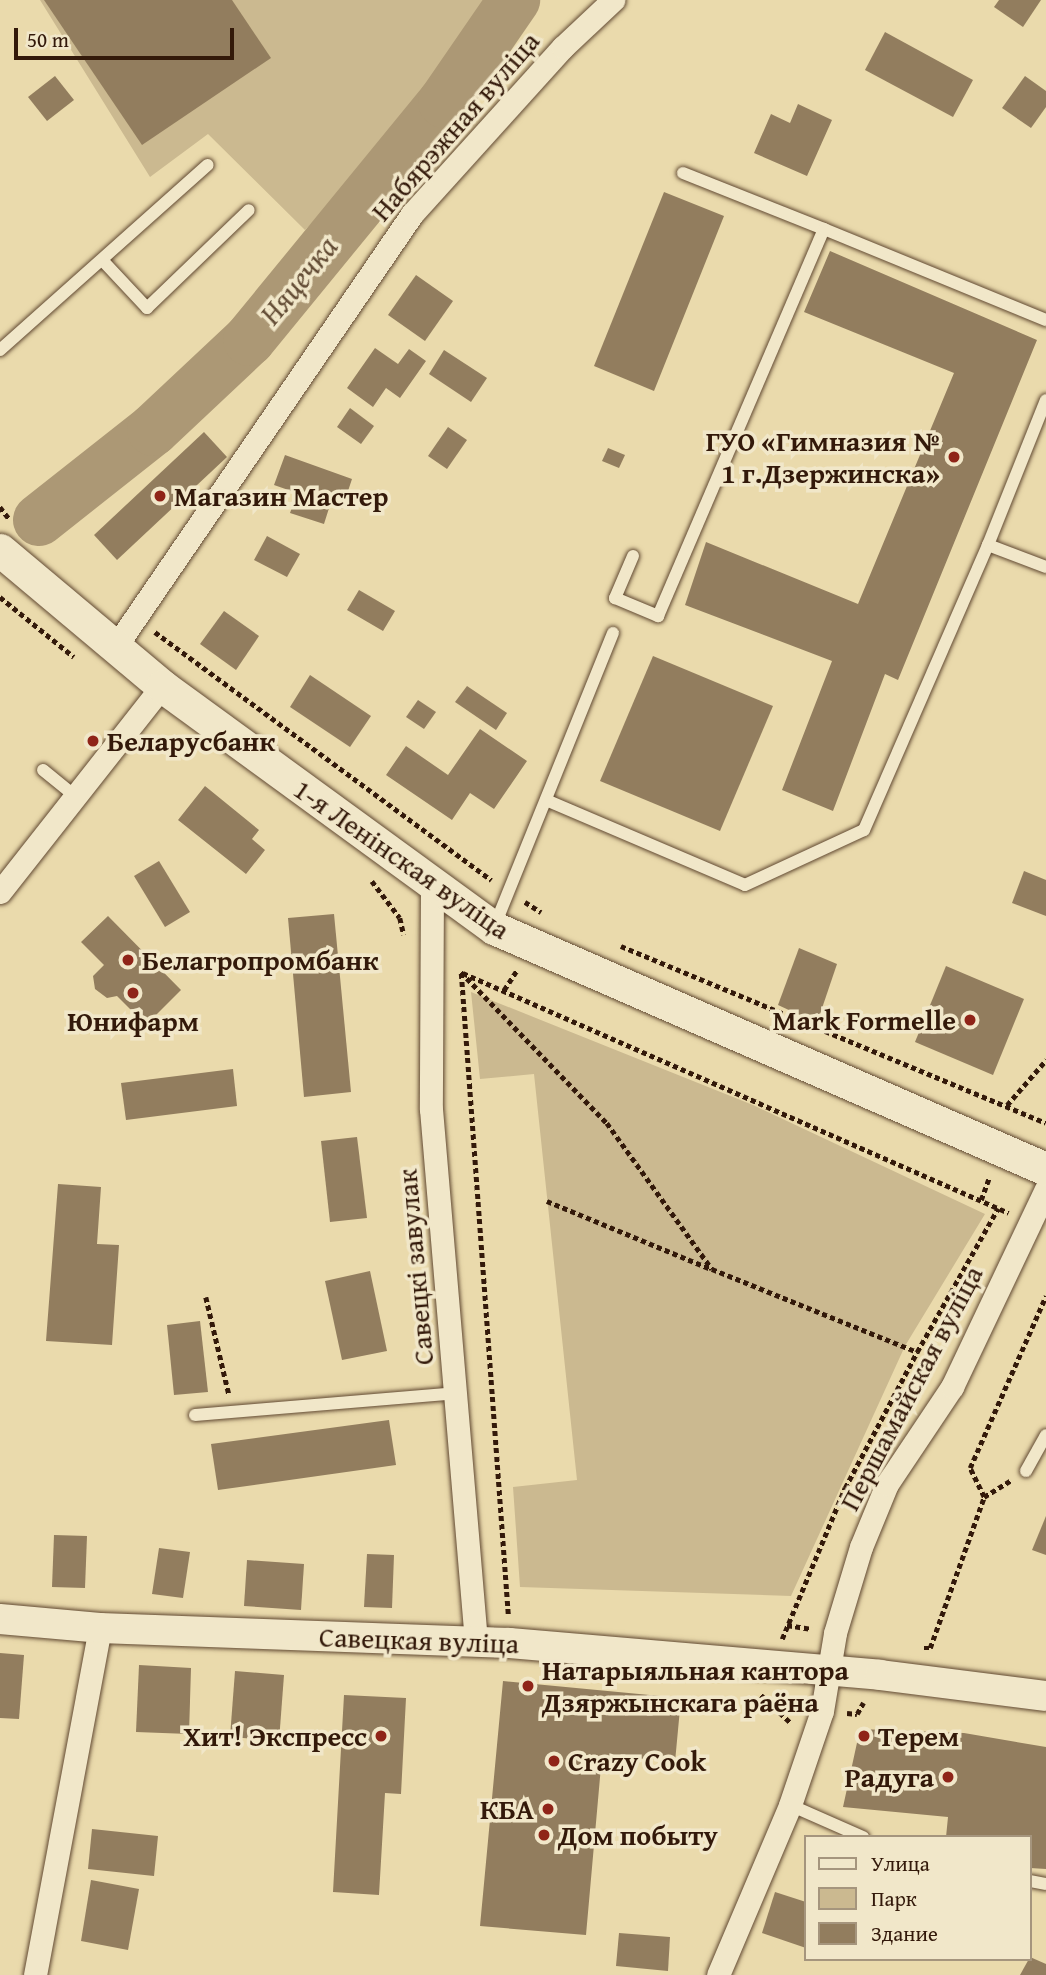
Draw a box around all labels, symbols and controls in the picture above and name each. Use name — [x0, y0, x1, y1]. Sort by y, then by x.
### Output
scale bar — [18, 14, 238, 58]
text: 50 m — [27, 24, 69, 55]
street label: Набярэжная вуліца — [364, 25, 546, 227]
water label: Няцечка — [252, 229, 344, 331]
place label: ГУО «Гимназия № 1 г.Дзержинска» — [706, 424, 940, 490]
marker: ГУО «Гимназия № 1 г.Дзержинска» — [946, 449, 962, 465]
place label: Магазин Мастер — [174, 479, 388, 513]
marker: Магазин Мастер — [152, 488, 168, 504]
place label: Беларусбанк — [107, 724, 275, 758]
marker: Беларусбанк — [85, 733, 101, 749]
street label: 1-я Ленінская вуліца — [288, 772, 516, 946]
place label: Белагропромбанк — [142, 943, 379, 977]
marker: Белагропромбанк — [120, 952, 136, 968]
marker: Юнифарм — [125, 985, 141, 1001]
place label: Mark Formelle — [773, 1003, 956, 1037]
place label: Юнифарм — [67, 1004, 199, 1038]
marker: Mark Formelle — [962, 1012, 978, 1028]
street label: Савецкі завулак — [390, 1168, 440, 1366]
street label: Першамайская вуліца — [832, 1260, 990, 1516]
street label: Савецкая вуліца — [318, 1620, 520, 1660]
place label: Натарыяльная кантора Дзяржынскага раёна — [542, 1653, 849, 1719]
marker: Натарыяльная кантора Дзяржынскага раёна — [520, 1678, 536, 1694]
place label: Хит! Экспресс — [183, 1719, 367, 1753]
place label: Терем — [878, 1719, 959, 1753]
marker: Хит! Экспресс — [373, 1728, 389, 1744]
marker: Терем — [856, 1728, 872, 1744]
place label: Crazy Cook — [568, 1744, 706, 1778]
marker: Crazy Cook — [546, 1753, 562, 1769]
place label: Радуга — [845, 1760, 934, 1794]
marker: Радуга — [940, 1769, 956, 1785]
place label: КБА — [480, 1792, 534, 1826]
marker: КБА — [540, 1801, 556, 1817]
place label: Дом побыту — [558, 1818, 718, 1852]
marker: Дом побыту — [536, 1827, 552, 1843]
legend — [804, 1835, 1032, 1961]
text: Улица — [871, 1848, 930, 1879]
text: Парк — [871, 1883, 917, 1914]
text: Здание — [871, 1918, 938, 1949]

